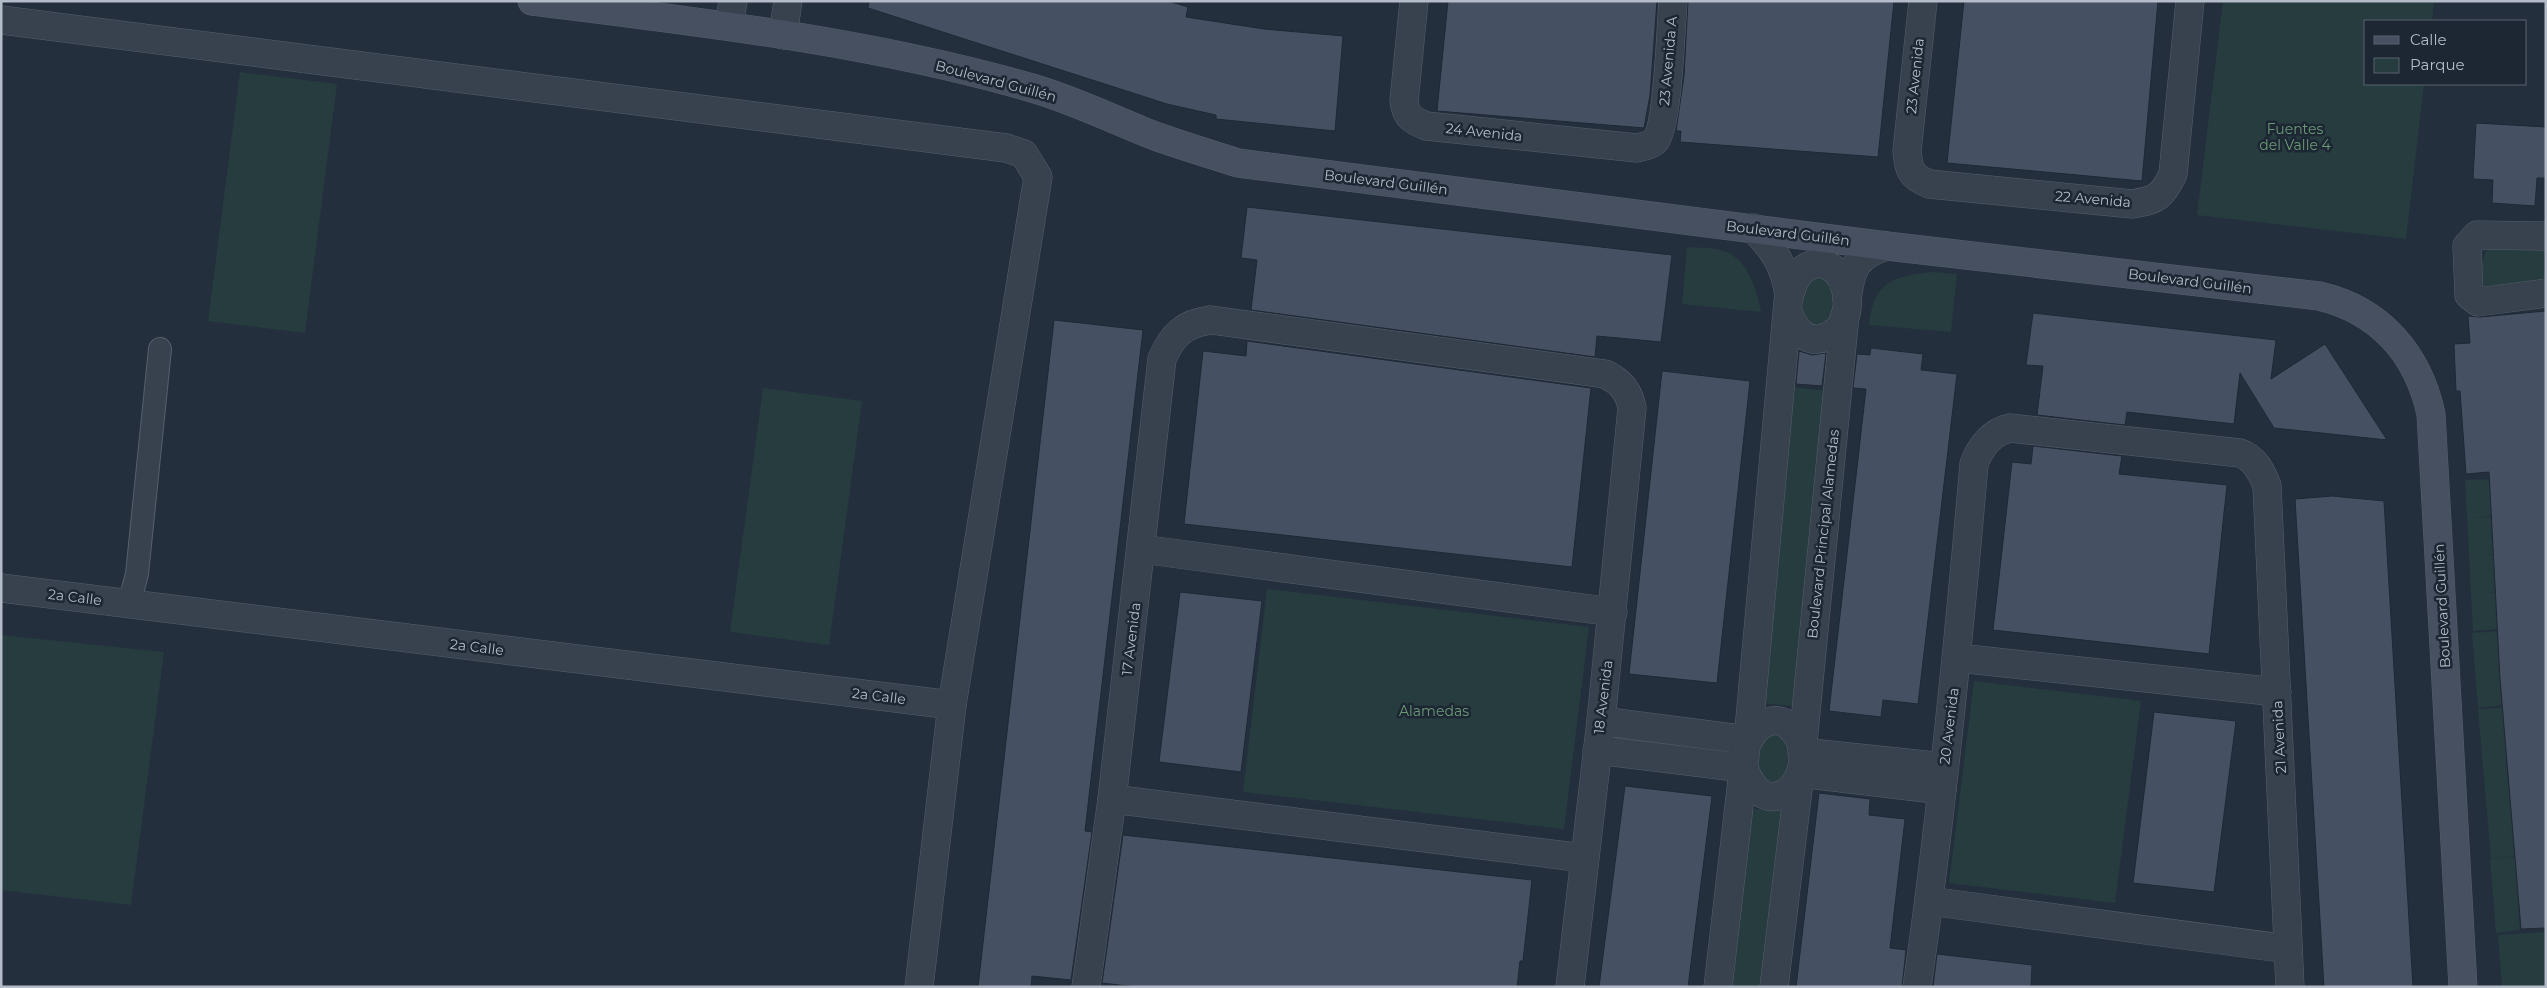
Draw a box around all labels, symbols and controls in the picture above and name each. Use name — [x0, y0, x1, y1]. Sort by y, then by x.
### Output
street label: 23 Avenida A — [1655, 15, 1681, 106]
legend — [2364, 20, 2527, 85]
text: Calle — [2410, 30, 2447, 49]
street label: 23 Avenida — [1902, 37, 1928, 115]
text: Parque — [2410, 55, 2465, 74]
street label: Boulevard Guillén — [934, 56, 1058, 106]
street label: 24 Avenida — [1445, 119, 1523, 145]
park label: Fuentes del Valle 4 — [2259, 120, 2332, 154]
street label: Boulevard Guillén — [1323, 165, 1449, 199]
street label: 22 Avenida — [2054, 187, 2132, 211]
street label: Boulevard Guillén — [1725, 216, 1851, 250]
street label: Boulevard Guillén — [2127, 264, 2253, 298]
street label: Boulevard Principal Alamedas — [1803, 428, 1843, 639]
street label: Boulevard Guillén — [2430, 543, 2454, 669]
street label: 2a Calle — [47, 585, 103, 609]
street label: 17 Avenida — [1118, 601, 1144, 677]
street label: 2a Calle — [449, 635, 505, 659]
street label: 18 Avenida — [1590, 659, 1616, 735]
street label: 2a Calle — [851, 684, 907, 708]
street label: 20 Avenida — [1935, 687, 1963, 765]
street label: 21 Avenida — [2268, 700, 2290, 774]
park label: Alamedas — [1399, 702, 1469, 720]

